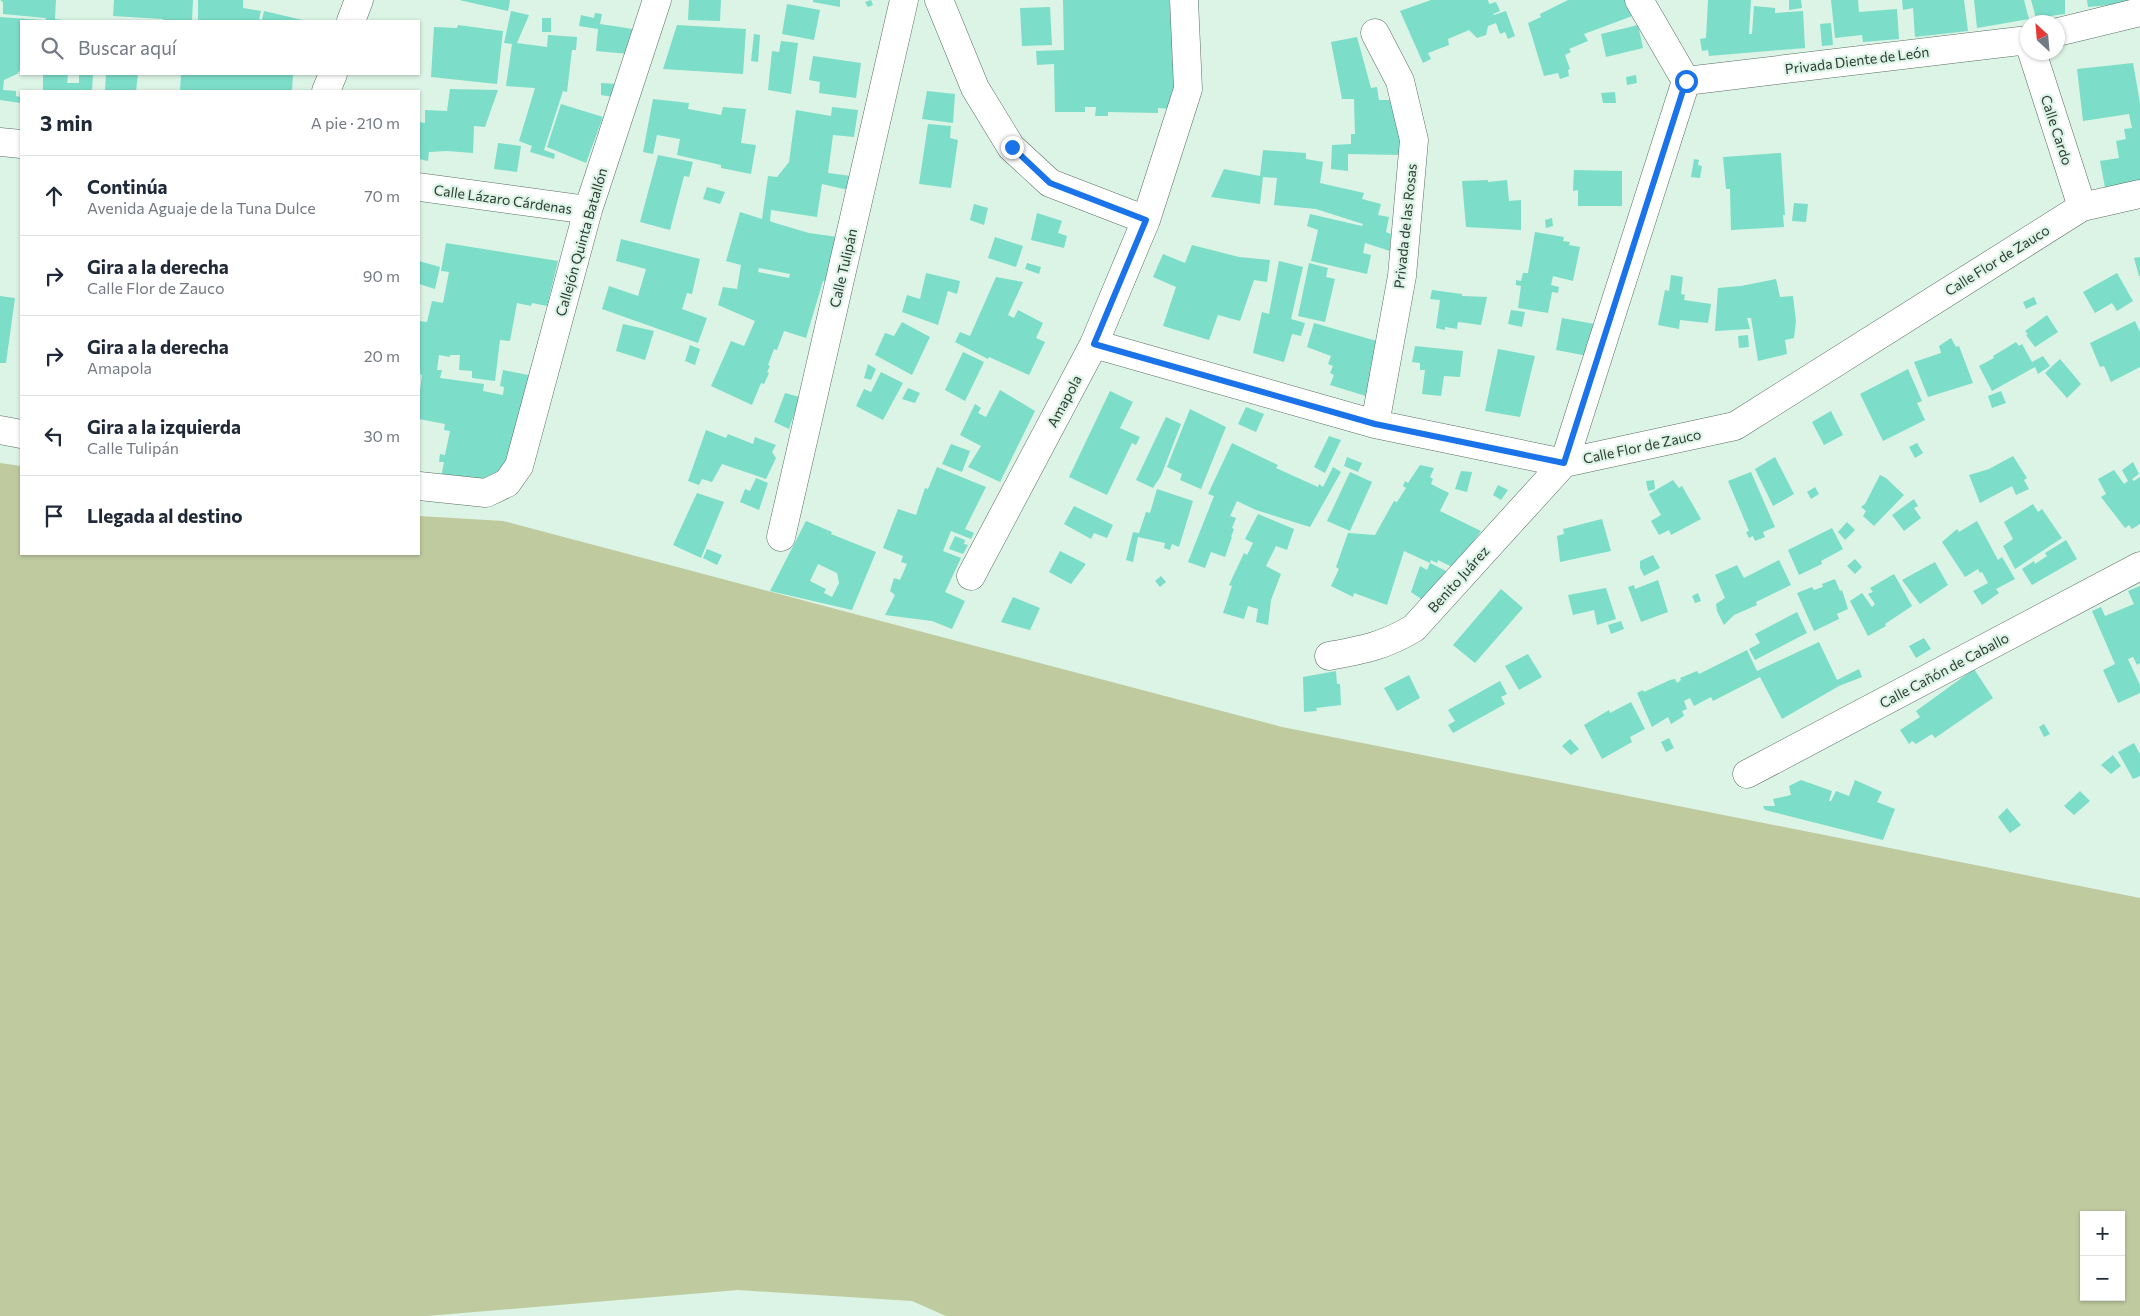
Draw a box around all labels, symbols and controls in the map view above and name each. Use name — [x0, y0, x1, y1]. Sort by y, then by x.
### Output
north arrow — [2020, 15, 2065, 60]
search box — [20, 20, 420, 75]
icon: search — [38, 34, 66, 62]
text: Buscar aquí — [78, 36, 177, 59]
street label: Privada Diente de León — [1784, 43, 1930, 77]
route start — [1675, 70, 1698, 93]
street label: Calle Cardo — [2038, 93, 2076, 167]
text: 3 min — [40, 110, 93, 135]
text: A pie · 210 m — [311, 113, 400, 132]
route end — [1001, 136, 1024, 159]
street label: Privada de las Rosas — [1390, 163, 1420, 289]
street label: Callejón Quinta Batallón — [552, 166, 610, 318]
text: Continúa — [87, 175, 168, 198]
street label: Calle Lázaro Cárdenas — [433, 181, 573, 217]
icon: ahead — [40, 182, 68, 210]
text: 70 m — [364, 186, 400, 205]
text: Avenida Aguaje de la Tuna Dulce — [87, 198, 316, 217]
street label: Calle Flor de Zauco — [1941, 221, 2053, 299]
street label: Calle Tulipán — [826, 227, 860, 309]
text: Gira a la derecha — [87, 255, 229, 278]
icon: right — [40, 262, 68, 290]
text: 90 m — [363, 266, 400, 285]
text: Calle Flor de Zauco — [87, 278, 224, 297]
text: Gira a la derecha — [87, 335, 229, 358]
icon: right — [40, 342, 68, 370]
text: 20 m — [364, 346, 400, 365]
text: Amapola — [87, 358, 152, 377]
street label: Amapola — [1043, 372, 1085, 430]
text: Gira a la izquierda — [87, 415, 241, 438]
icon: left — [40, 422, 68, 450]
street label: Calle Flor de Zauco — [1581, 425, 1703, 467]
text: 30 m — [363, 426, 400, 445]
text: Calle Tulipán — [87, 438, 179, 457]
icon: arrive — [40, 502, 68, 530]
text: Llegada al destino — [87, 504, 243, 527]
street label: Benito Juárez — [1424, 542, 1492, 616]
street label: Calle Cañón de Caballo — [1876, 629, 2012, 711]
map controls — [2080, 1211, 2125, 1301]
button: + — [2080, 1211, 2125, 1256]
button: − — [2080, 1256, 2125, 1301]

